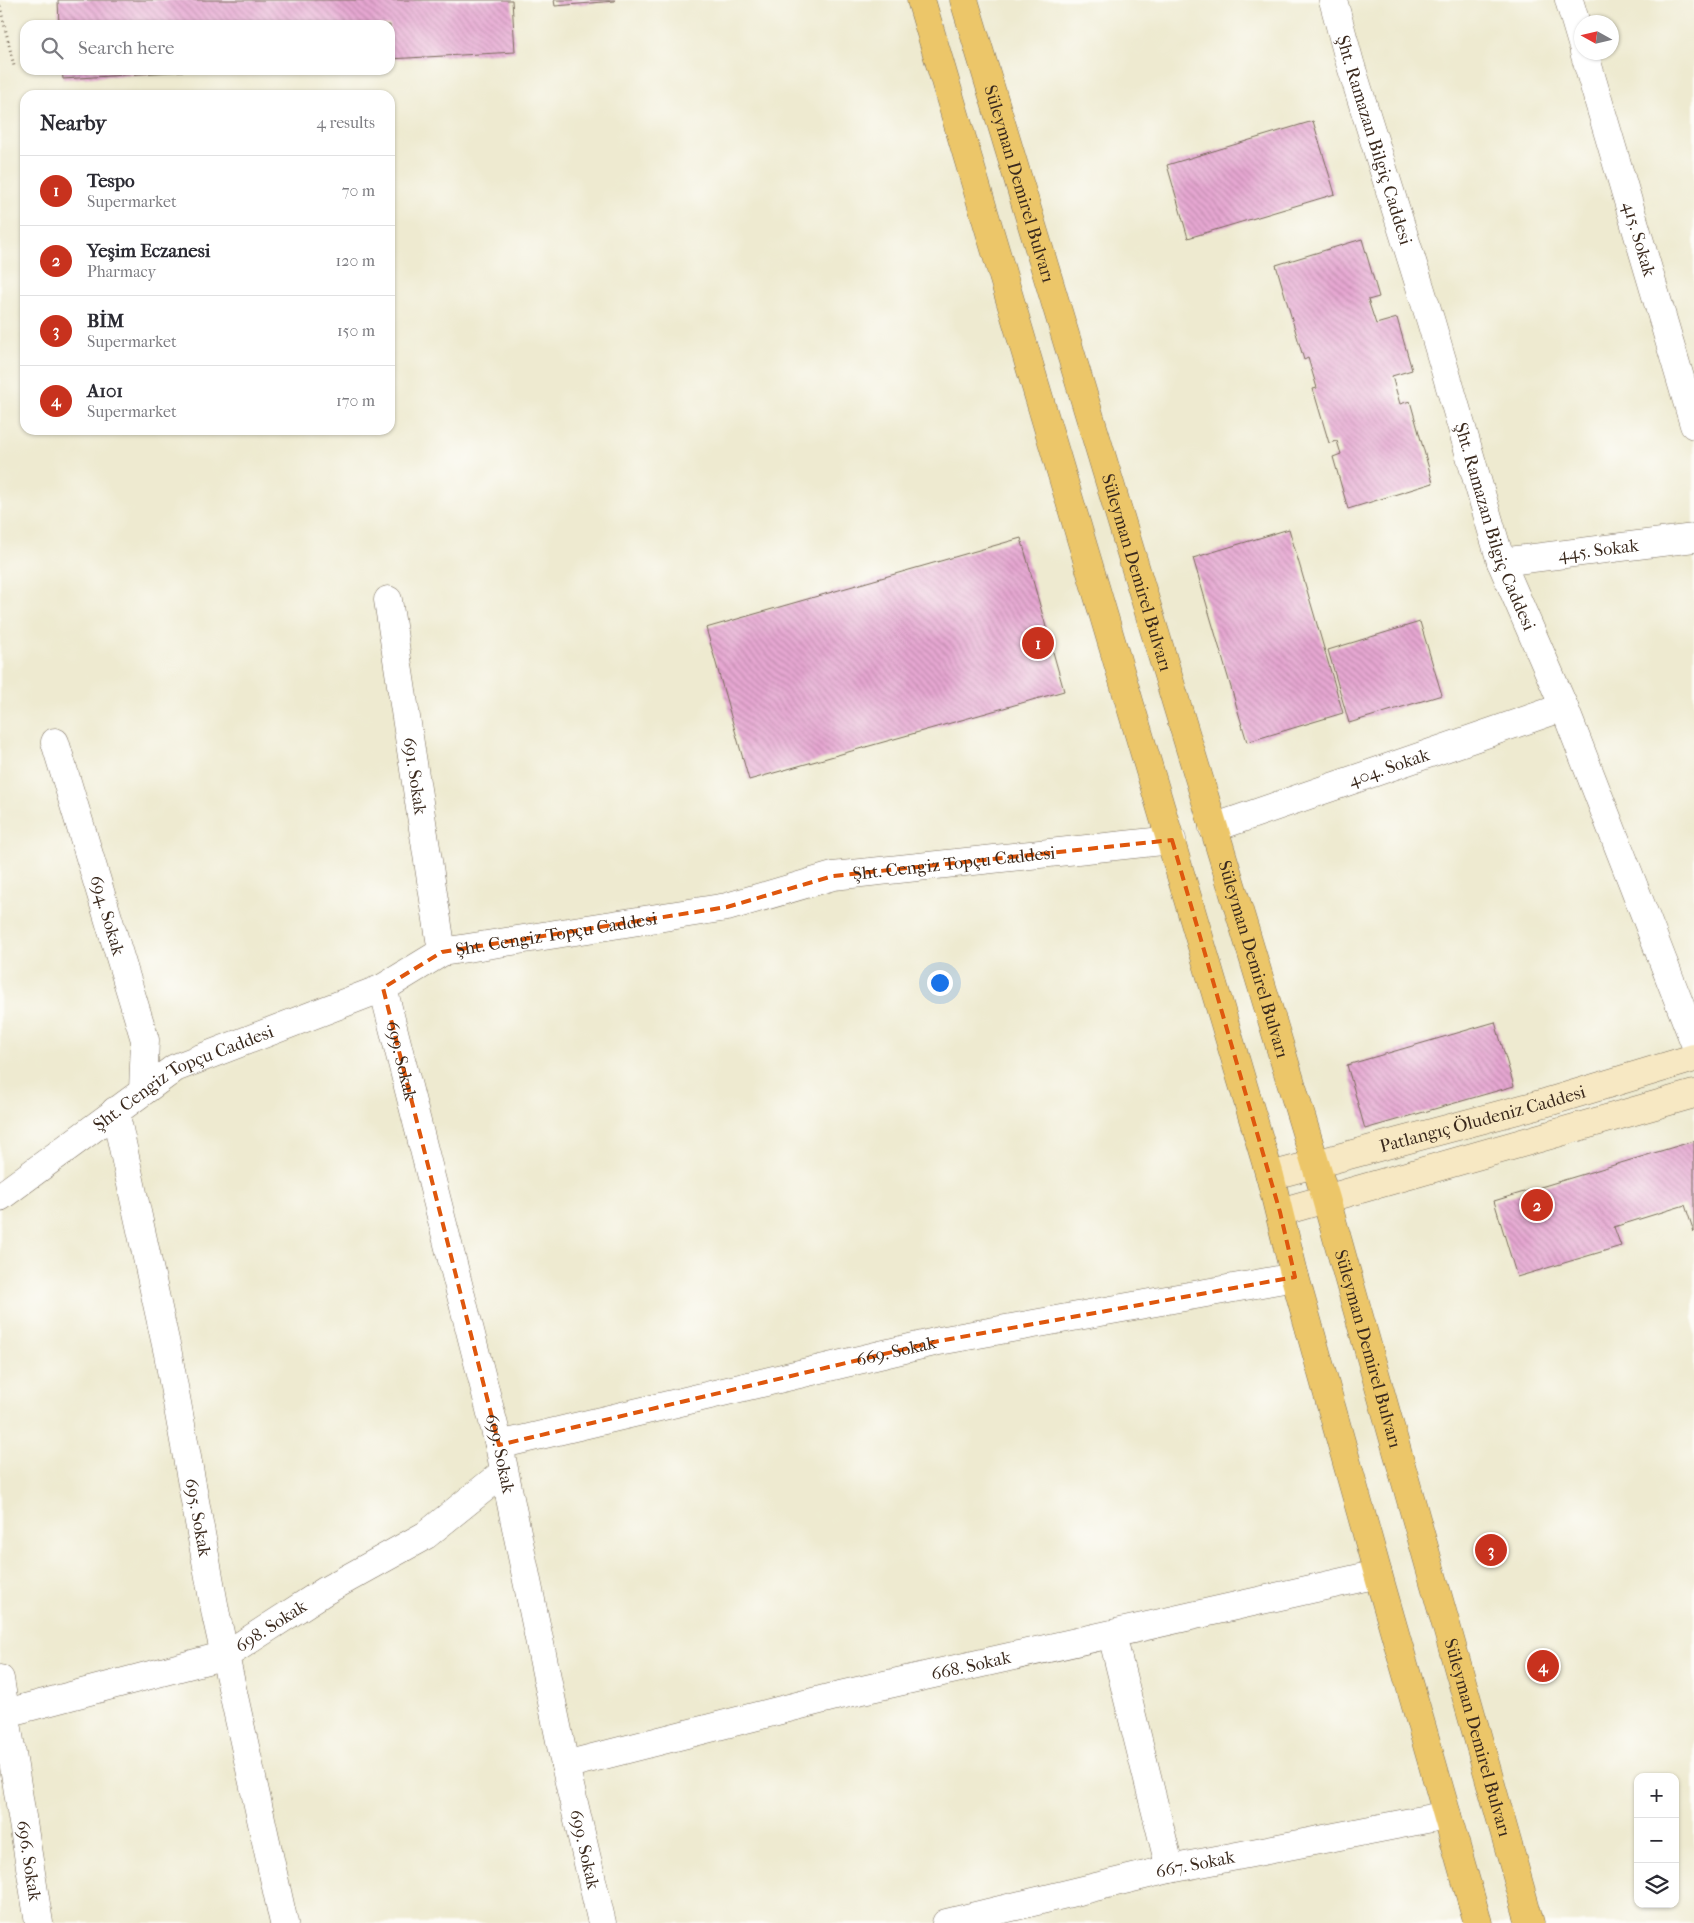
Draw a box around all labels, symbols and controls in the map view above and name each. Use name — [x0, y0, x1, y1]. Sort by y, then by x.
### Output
north arrow — [1574, 15, 1619, 60]
search box — [20, 20, 395, 75]
street label: Şht. Ramazan Bilgiç Caddesi — [1332, 33, 1417, 248]
icon: search — [38, 34, 66, 62]
text: Search here — [78, 37, 174, 59]
street label: Süleyman Demirel Bulvarı — [980, 83, 1059, 286]
text: Nearby — [40, 111, 106, 135]
text: 4 results — [317, 113, 375, 132]
text: Tespo — [87, 170, 135, 192]
text: 1 — [53, 181, 59, 200]
text: 70 m — [342, 181, 375, 200]
text: Supermarket — [87, 192, 177, 211]
street label: 415. Sokak — [1618, 199, 1660, 280]
text: Yeşim Eczanesi — [87, 240, 210, 262]
text: 2 — [52, 251, 60, 270]
text: 120 m — [336, 251, 375, 270]
text: Pharmacy — [87, 262, 156, 281]
text: BİM — [87, 310, 124, 332]
text: 3 — [53, 321, 59, 340]
text: 150 m — [337, 321, 375, 340]
text: Supermarket — [87, 332, 177, 351]
text: A101 — [87, 380, 123, 402]
text: 4 — [51, 391, 61, 410]
text: 170 m — [336, 391, 375, 410]
text: Supermarket — [87, 402, 177, 421]
street label: Şht. Ramazan Bilgiç Caddesi — [1450, 420, 1540, 634]
street label: Süleyman Demirel Bulvarı — [1097, 471, 1177, 674]
street label: 445. Sokak — [1557, 534, 1641, 565]
pin: 1 — [1022, 624, 1054, 662]
street label: 691. Sokak — [399, 736, 431, 817]
street label: 404. Sokak — [1346, 744, 1433, 791]
street label: Şht. Cengiz Topçu Caddesi — [852, 842, 1057, 884]
street label: Süleyman Demirel Bulvarı — [1214, 858, 1293, 1061]
street label: 694. Sokak — [85, 873, 130, 959]
street label: Şht. Cengiz Topçu Caddesi — [454, 908, 659, 960]
your location — [927, 970, 953, 996]
street label: 699. Sokak — [381, 1019, 422, 1103]
street label: Şht. Cengiz Topçu Caddesi — [89, 1020, 277, 1135]
street label: Patlangıç Öludeniz Caddesi — [1377, 1081, 1589, 1157]
pin: 2 — [1521, 1186, 1553, 1224]
street label: Süleyman Demirel Bulvarı — [1330, 1247, 1406, 1451]
street label: 669. Sokak — [854, 1331, 939, 1371]
street label: 699. Sokak — [481, 1411, 519, 1496]
street label: 695. Sokak — [181, 1477, 216, 1559]
pin: 3 — [1475, 1531, 1507, 1569]
street label: 698. Sokak — [231, 1595, 311, 1657]
street label: Süleyman Demirel Bulvarı — [1440, 1636, 1516, 1840]
street label: 668. Sokak — [929, 1646, 1013, 1685]
pin: 4 — [1527, 1647, 1559, 1685]
map controls — [1634, 1773, 1679, 1908]
button: + — [1634, 1773, 1679, 1818]
street label: 699. Sokak — [565, 1808, 604, 1892]
button: − — [1634, 1818, 1679, 1863]
street label: 696. Sokak — [12, 1819, 46, 1903]
street label: 667. Sokak — [1153, 1846, 1237, 1883]
button: layers — [1634, 1863, 1679, 1908]

